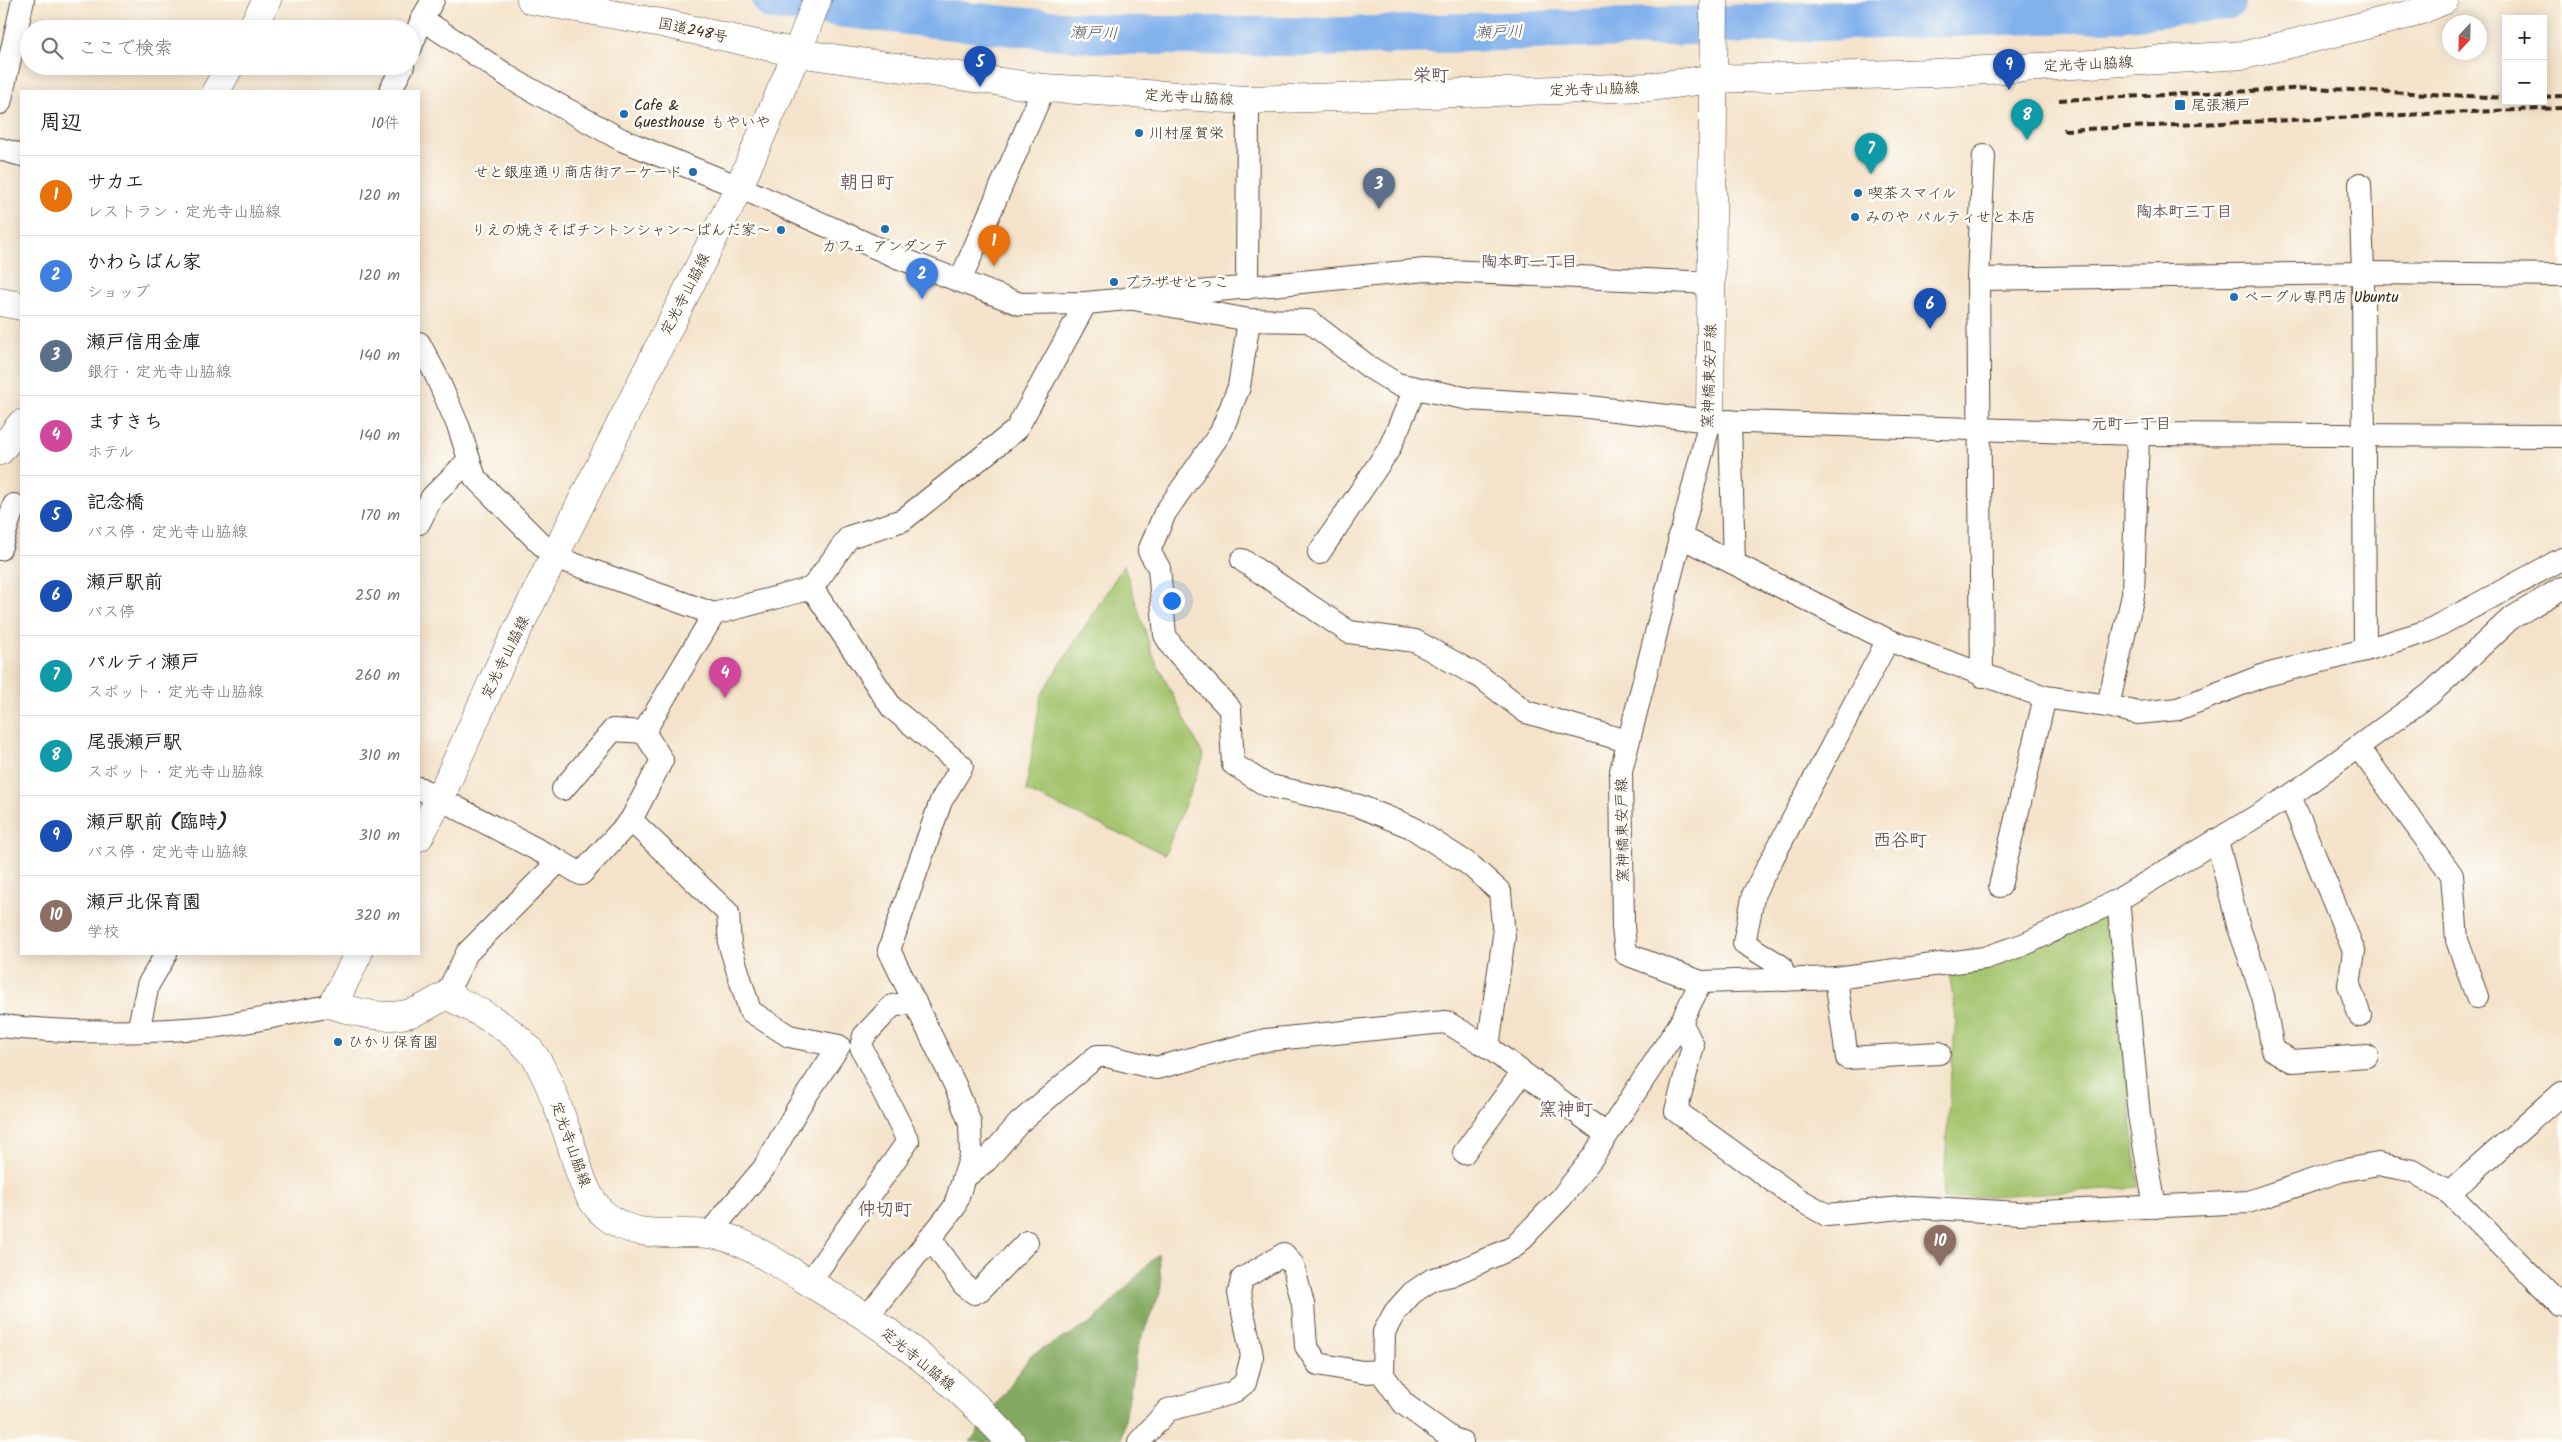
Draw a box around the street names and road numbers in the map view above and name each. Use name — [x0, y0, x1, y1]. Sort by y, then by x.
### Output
street label: 国道248号 — [656, 12, 730, 50]
street label: 定光寺山脇線 — [2042, 51, 2134, 79]
street label: 定光寺山脇線 — [1549, 76, 1639, 104]
street label: 定光寺山脇線 — [1143, 84, 1235, 112]
street label: 定光寺山脇線 — [655, 249, 717, 340]
street label: 窯神橋東安戸線 — [1696, 323, 1724, 429]
street label: 定光寺山脇線 — [475, 612, 536, 703]
street label: 窯神橋東安戸線 — [1610, 777, 1636, 883]
street label: 定光寺山脇線 — [543, 1098, 597, 1191]
street label: 定光寺山脇線 — [875, 1322, 960, 1397]

